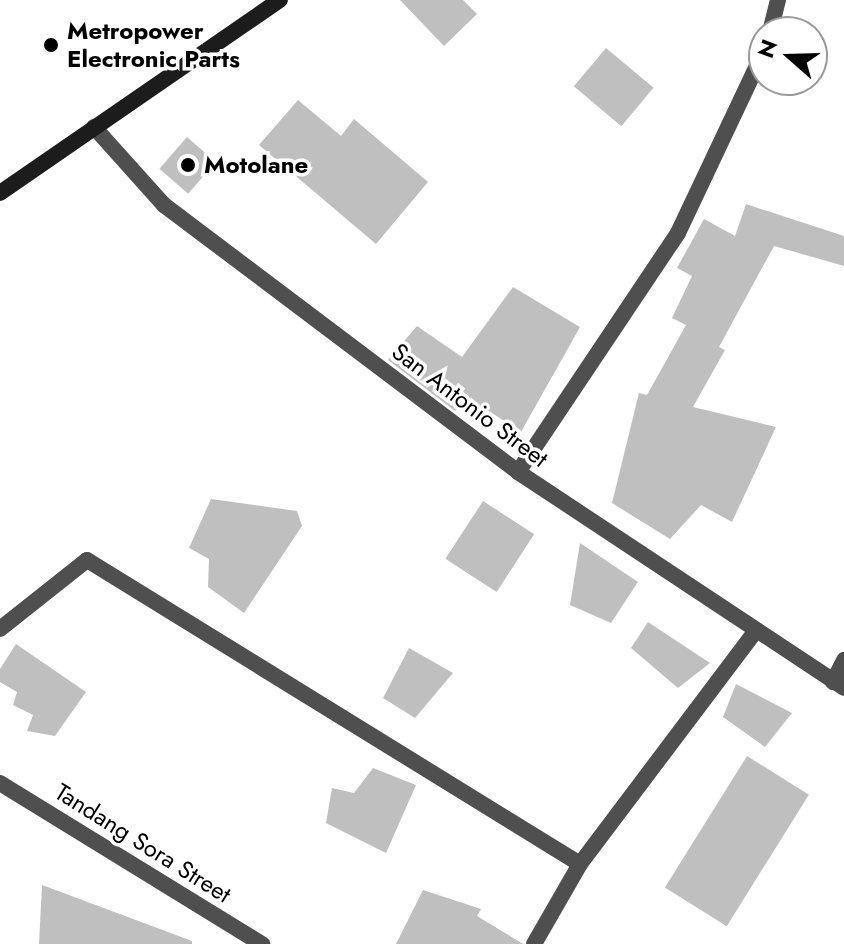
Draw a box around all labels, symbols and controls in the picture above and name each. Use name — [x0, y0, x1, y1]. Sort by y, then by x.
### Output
north arrow — [748, 16, 828, 96]
place label: Metropower Electronic Parts — [67, 17, 240, 73]
text: N — [749, 35, 785, 62]
marker: Metropower Electronic Parts — [42, 36, 60, 54]
place label: Motolane — [204, 151, 308, 179]
marker: Motolane — [179, 156, 197, 174]
street label: San Antonio Street — [386, 337, 554, 473]
street label: Tandang Sora Street — [50, 777, 236, 909]

